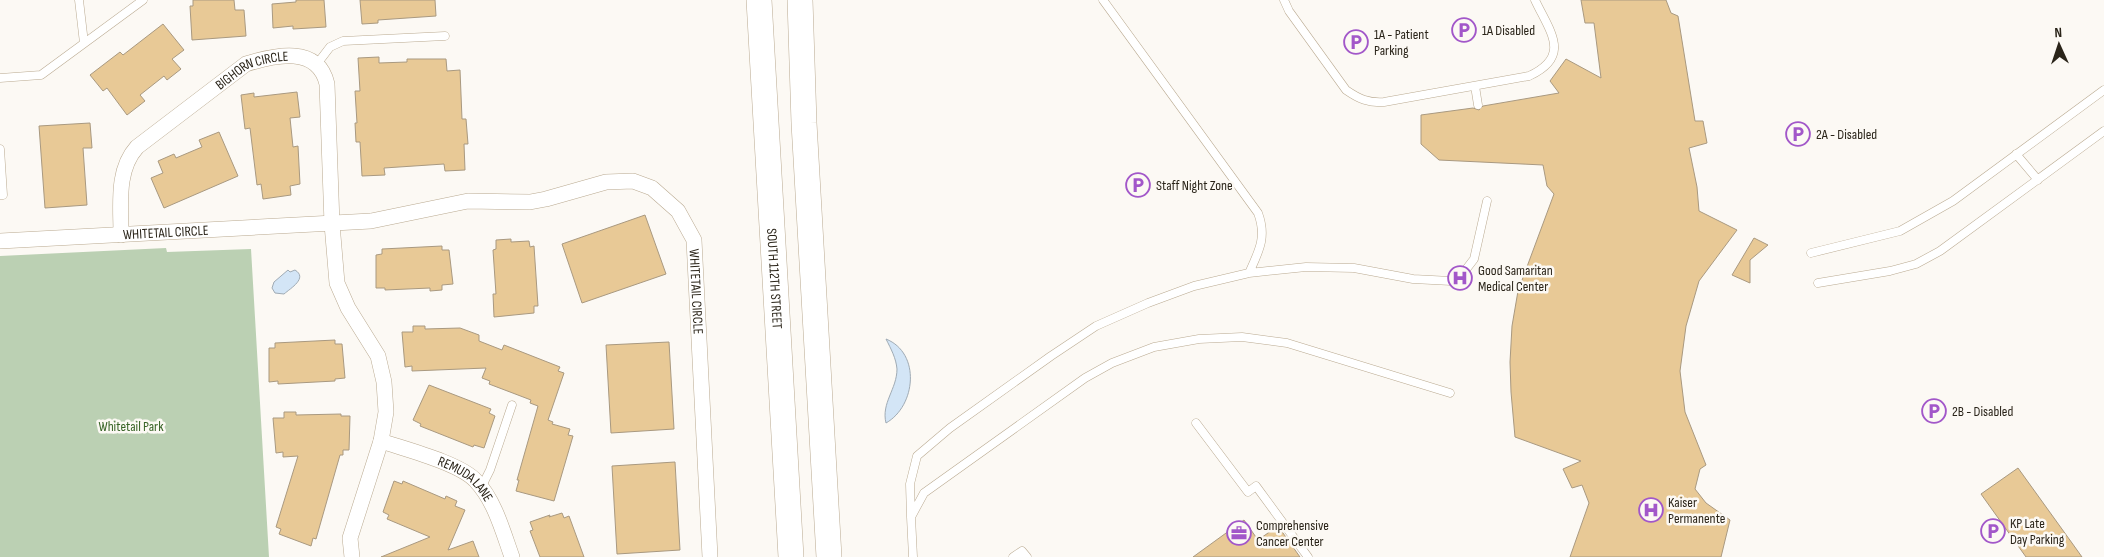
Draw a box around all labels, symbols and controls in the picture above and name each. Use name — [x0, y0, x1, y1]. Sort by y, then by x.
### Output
parking icon: 1A Disabled — [1451, 17, 1477, 43]
north arrow — [2034, 20, 2084, 70]
place label: 1A Disabled — [1482, 22, 1535, 39]
text: N — [2054, 24, 2063, 41]
place label: 1A - Patient Parking — [1374, 26, 1429, 59]
parking icon: 1A - Patient Parking — [1343, 29, 1369, 55]
street label: BIGHORN CIRCLE — [212, 47, 289, 93]
parking icon: 2A - Disabled — [1785, 121, 1811, 147]
place label: 2A - Disabled — [1816, 126, 1877, 143]
parking icon: Staff Night Zone — [1125, 172, 1151, 198]
place label: Staff Night Zone — [1156, 177, 1233, 194]
street label: WHITETAIL CIRCLE — [123, 221, 209, 243]
street label: SOUTH 112TH STREET — [764, 228, 786, 330]
street label: WHITETAIL CIRCLE — [686, 248, 707, 335]
place label: Good Samaritan Medical Center — [1478, 262, 1553, 295]
hospital icon: Good Samaritan Medical Center — [1447, 265, 1473, 291]
parking icon: 2B - Disabled — [1921, 398, 1947, 424]
place label: 2B - Disabled — [1952, 403, 2013, 420]
park label: Whitetail Park — [99, 418, 164, 435]
street label: REMUDA LANE — [436, 452, 497, 505]
place label: Kaiser Permanente — [1668, 494, 1725, 527]
hospital icon: Kaiser Permanente — [1638, 497, 1664, 523]
place label: KP Late Day Parking — [2010, 515, 2065, 548]
place label: Comprehensive Cancer Center — [1256, 517, 1329, 550]
parking icon: KP Late Day Parking — [1980, 518, 2006, 544]
office icon: Comprehensive Cancer Center — [1226, 520, 1252, 546]

